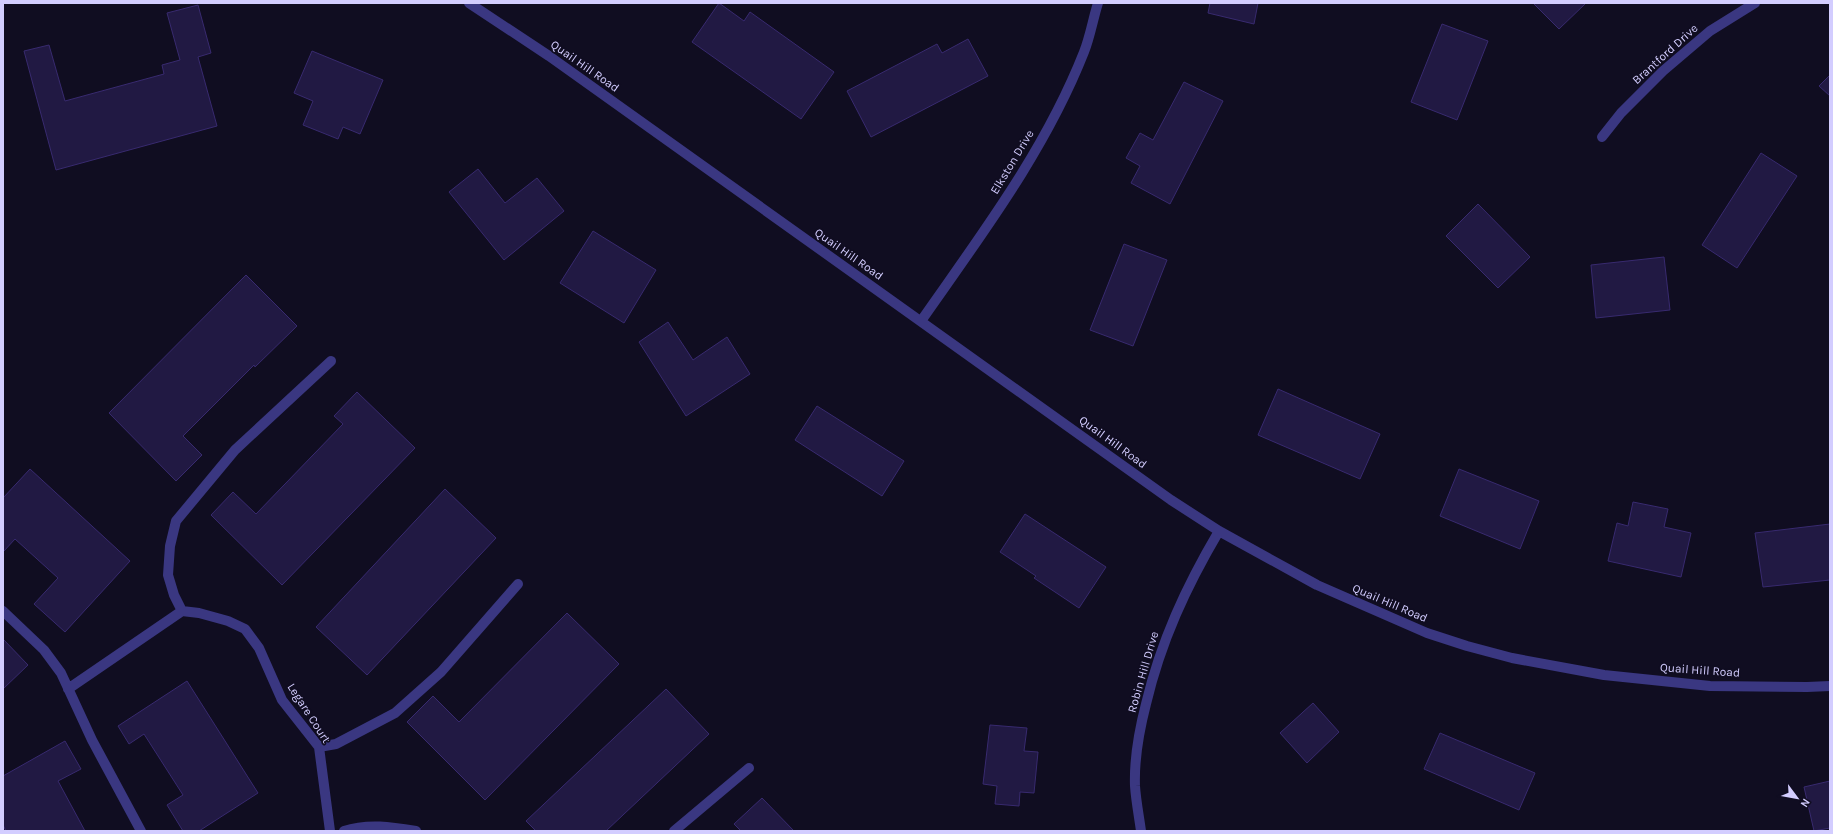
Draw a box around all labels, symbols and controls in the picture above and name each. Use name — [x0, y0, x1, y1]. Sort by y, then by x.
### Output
street label: Brantford Drive — [1629, 21, 1701, 87]
street label: Quail Hill Road — [548, 37, 622, 95]
street label: Elkston Drive — [987, 127, 1037, 197]
street label: Quail Hill Road — [812, 225, 886, 283]
street label: Quail Hill Road — [1076, 413, 1150, 471]
street label: Quail Hill Road — [1350, 581, 1430, 625]
street label: Robin Hill Drive — [1125, 630, 1161, 714]
street label: Quail Hill Road — [1659, 660, 1741, 680]
street label: Legare Court — [284, 680, 334, 746]
north arrow — [1777, 778, 1817, 818]
text: N — [1797, 796, 1813, 810]

